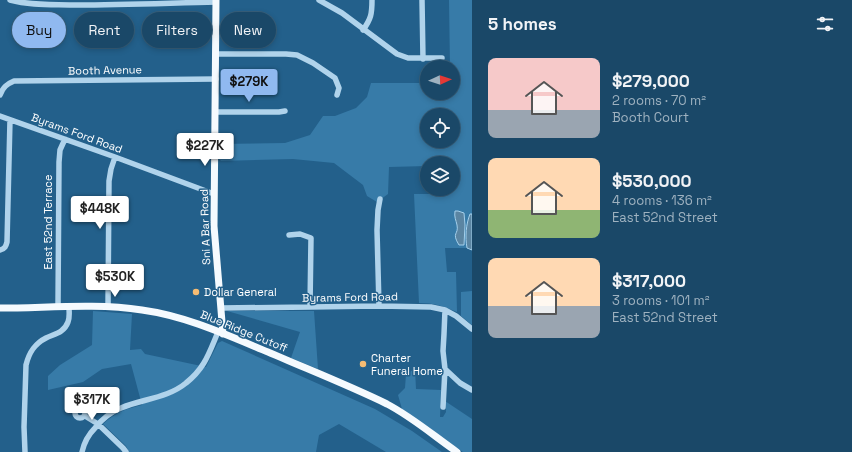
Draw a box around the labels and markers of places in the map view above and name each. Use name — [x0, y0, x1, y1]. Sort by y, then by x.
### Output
pin: $279K — [221, 69, 277, 103]
pin: $227K — [177, 133, 233, 167]
pin: $448K — [72, 196, 128, 230]
pin: $530K — [87, 264, 143, 298]
place label: Dollar General — [204, 285, 277, 299]
marker: Dollar General — [191, 287, 201, 297]
place label: Charter Funeral Home — [371, 351, 443, 378]
marker: Charter Funeral Home — [358, 359, 368, 369]
pin: $317K — [64, 387, 120, 421]

